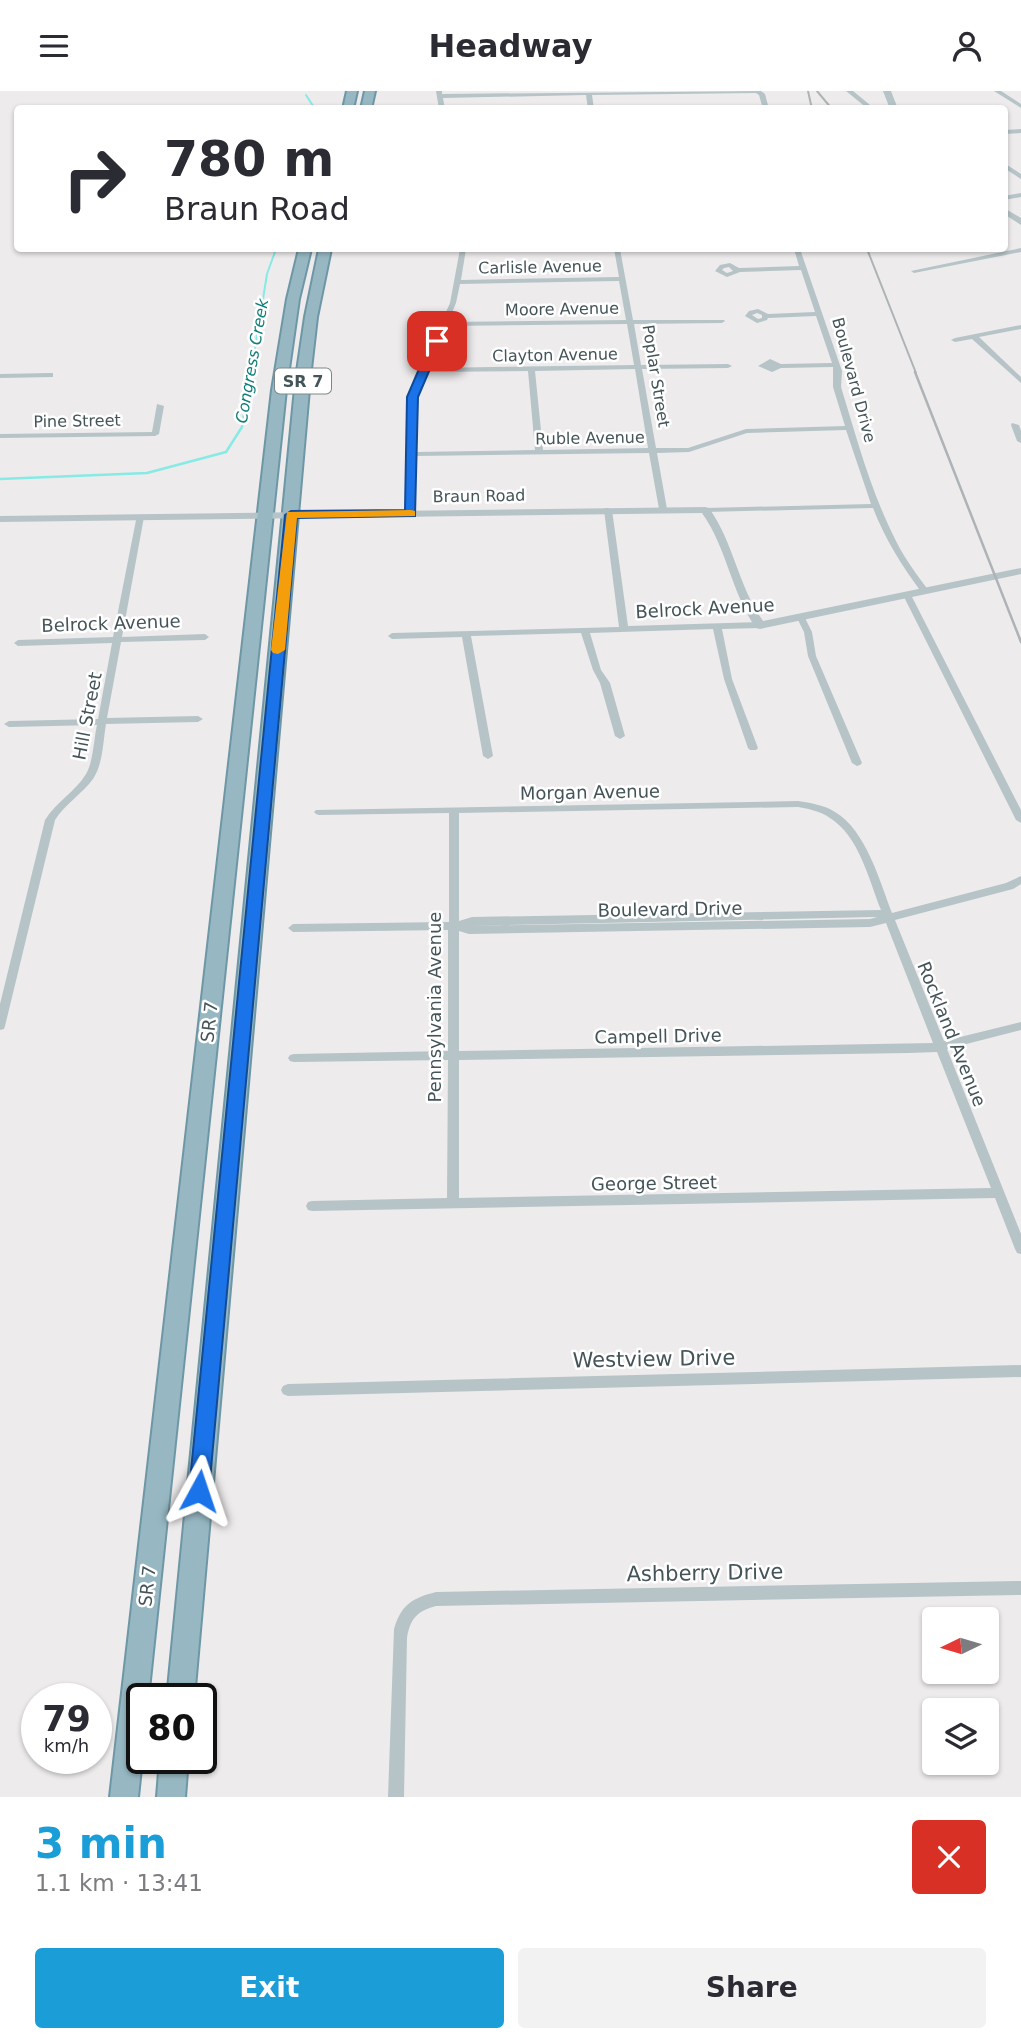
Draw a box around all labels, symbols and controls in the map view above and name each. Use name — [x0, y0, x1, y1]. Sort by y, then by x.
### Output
icon: menu — [35, 27, 73, 65]
text: Headway — [428, 27, 593, 65]
icon: person — [948, 27, 986, 65]
text: 780 m — [164, 131, 334, 188]
icon: right — [49, 133, 140, 224]
text: Braun Road — [164, 190, 350, 228]
street label: Carlisle Avenue — [478, 256, 602, 278]
water label: Congress Creek — [232, 297, 272, 425]
street label: Moore Avenue — [505, 299, 619, 319]
pin — [407, 311, 467, 371]
street label: Boulevard Drive — [828, 315, 880, 445]
icon: arrive — [418, 322, 456, 360]
street label: Poplar Street — [639, 323, 673, 429]
street label: Clayton Avenue — [492, 344, 618, 366]
road number: SR 7 — [275, 369, 331, 393]
street label: Pine Street — [33, 411, 121, 431]
street label: Ruble Avenue — [535, 428, 645, 448]
street label: Braun Road — [432, 486, 526, 506]
street label: Belrock Avenue — [635, 594, 775, 622]
street label: Belrock Avenue — [41, 610, 181, 636]
street label: Hill Street — [68, 670, 106, 762]
street label: Morgan Avenue — [520, 780, 660, 804]
street label: Boulevard Drive — [597, 897, 743, 921]
street label: Pennsylvania Avenue — [424, 912, 445, 1102]
street label: Rockland Avenue — [913, 958, 991, 1110]
street label: SR 7 — [196, 1000, 222, 1044]
street label: Campell Drive — [594, 1024, 722, 1048]
street label: George Street — [591, 1171, 717, 1195]
street label: Westview Drive — [572, 1346, 736, 1372]
position arrow — [162, 1454, 236, 1528]
street label: Ashberry Drive — [626, 1560, 784, 1586]
street label: SR 7 — [134, 1564, 160, 1608]
north arrow — [922, 1607, 999, 1683]
map controls — [922, 1607, 999, 1775]
speed limit sign: 80 — [126, 1683, 217, 1774]
button: layers — [922, 1698, 999, 1775]
text: 79 — [42, 1699, 91, 1739]
text: km/h — [44, 1735, 89, 1756]
text: 3 min — [35, 1819, 167, 1868]
button: close — [912, 1820, 986, 1894]
text: 1.1 km · 13:41 — [35, 1870, 203, 1896]
button: Exit — [35, 1948, 504, 2028]
button: Share — [518, 1948, 986, 2028]

